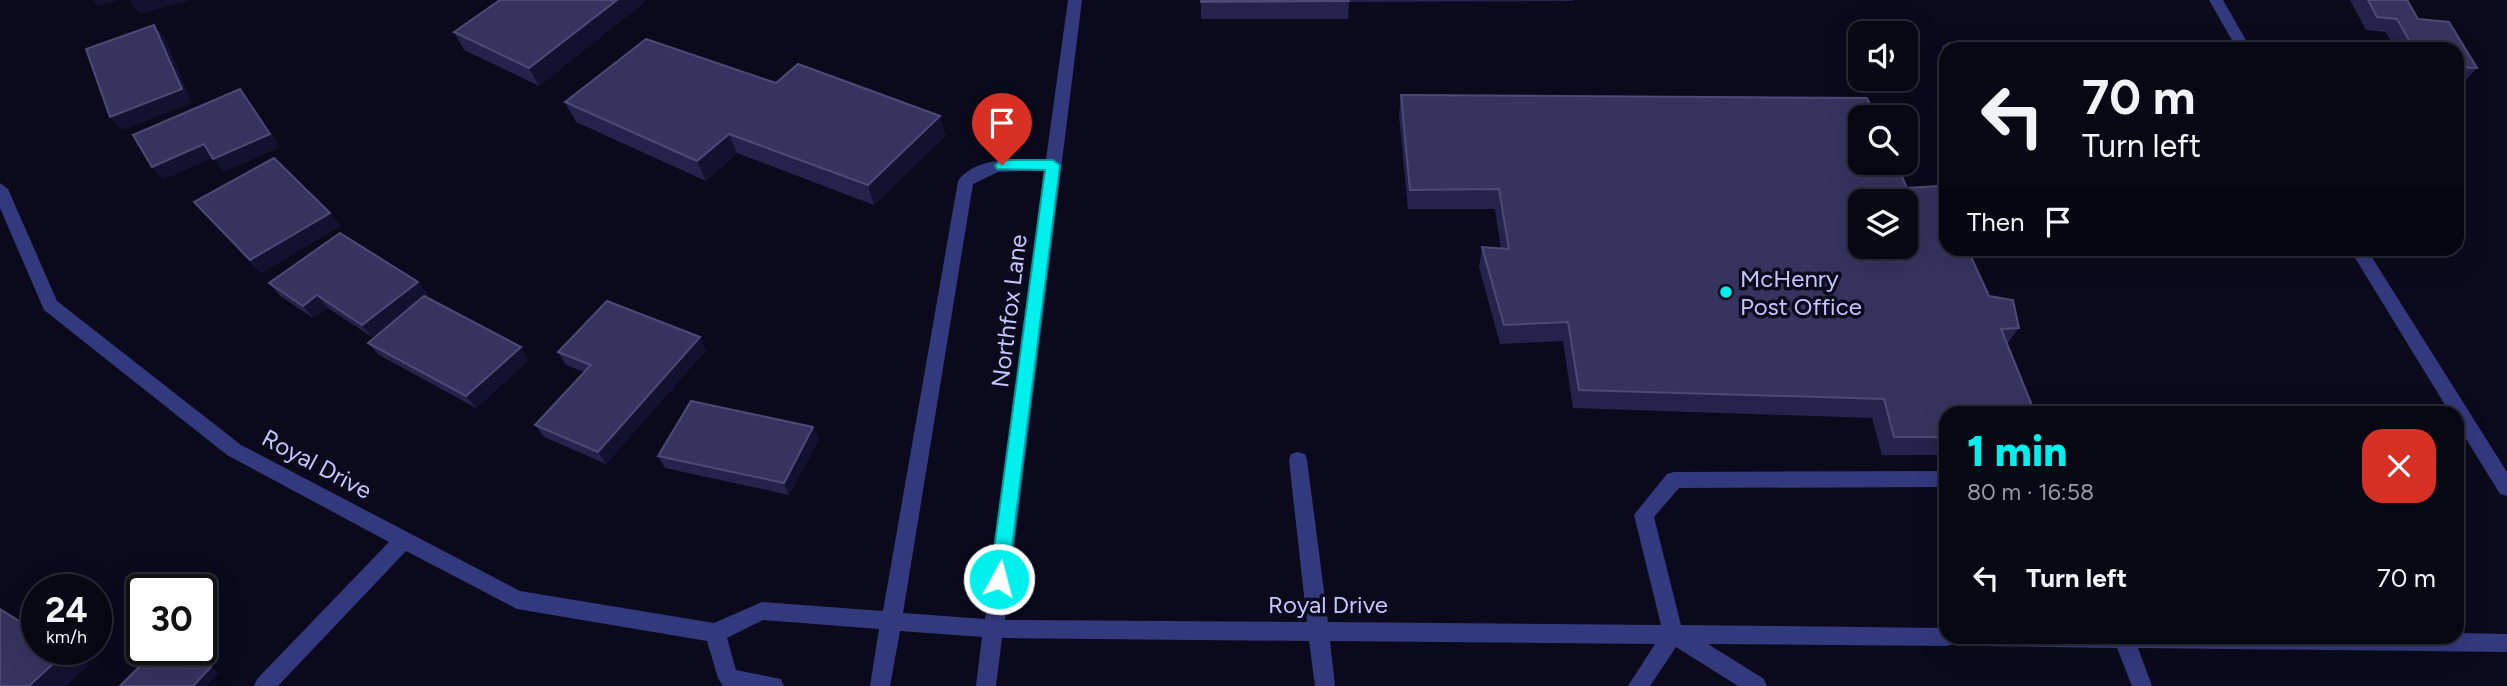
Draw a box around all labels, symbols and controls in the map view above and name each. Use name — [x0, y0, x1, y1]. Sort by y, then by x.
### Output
map controls — [1848, 21, 1918, 259]
button: sound — [1848, 21, 1918, 91]
text: 70 m — [2082, 67, 2195, 126]
icon: left — [1967, 70, 2058, 161]
pin — [972, 93, 1032, 165]
icon: arrive — [983, 104, 1021, 142]
button: search — [1848, 105, 1918, 175]
text: Turn left — [2082, 127, 2201, 165]
button: layers — [1848, 189, 1918, 259]
icon: arrive — [2039, 203, 2077, 241]
text: Then — [1967, 206, 2025, 238]
street label: Northfox Lane — [985, 233, 1033, 389]
place label: McHenry Post Office — [1740, 264, 1862, 321]
marker: McHenry Post Office — [1718, 284, 1734, 300]
street label: Royal Drive — [257, 423, 377, 505]
text: 1 min — [1967, 426, 2067, 477]
button: close — [2362, 429, 2436, 503]
text: 80 m · 16:58 — [1967, 478, 2094, 506]
position arrow — [962, 542, 1036, 616]
icon: left — [1967, 559, 2005, 597]
text: Turn left — [2026, 562, 2127, 594]
text: 70 m — [2377, 562, 2436, 594]
speed limit sign: 30 — [126, 574, 217, 665]
text: 24 — [45, 589, 88, 631]
street label: Royal Drive — [1268, 590, 1388, 619]
text: km/h — [46, 626, 87, 648]

